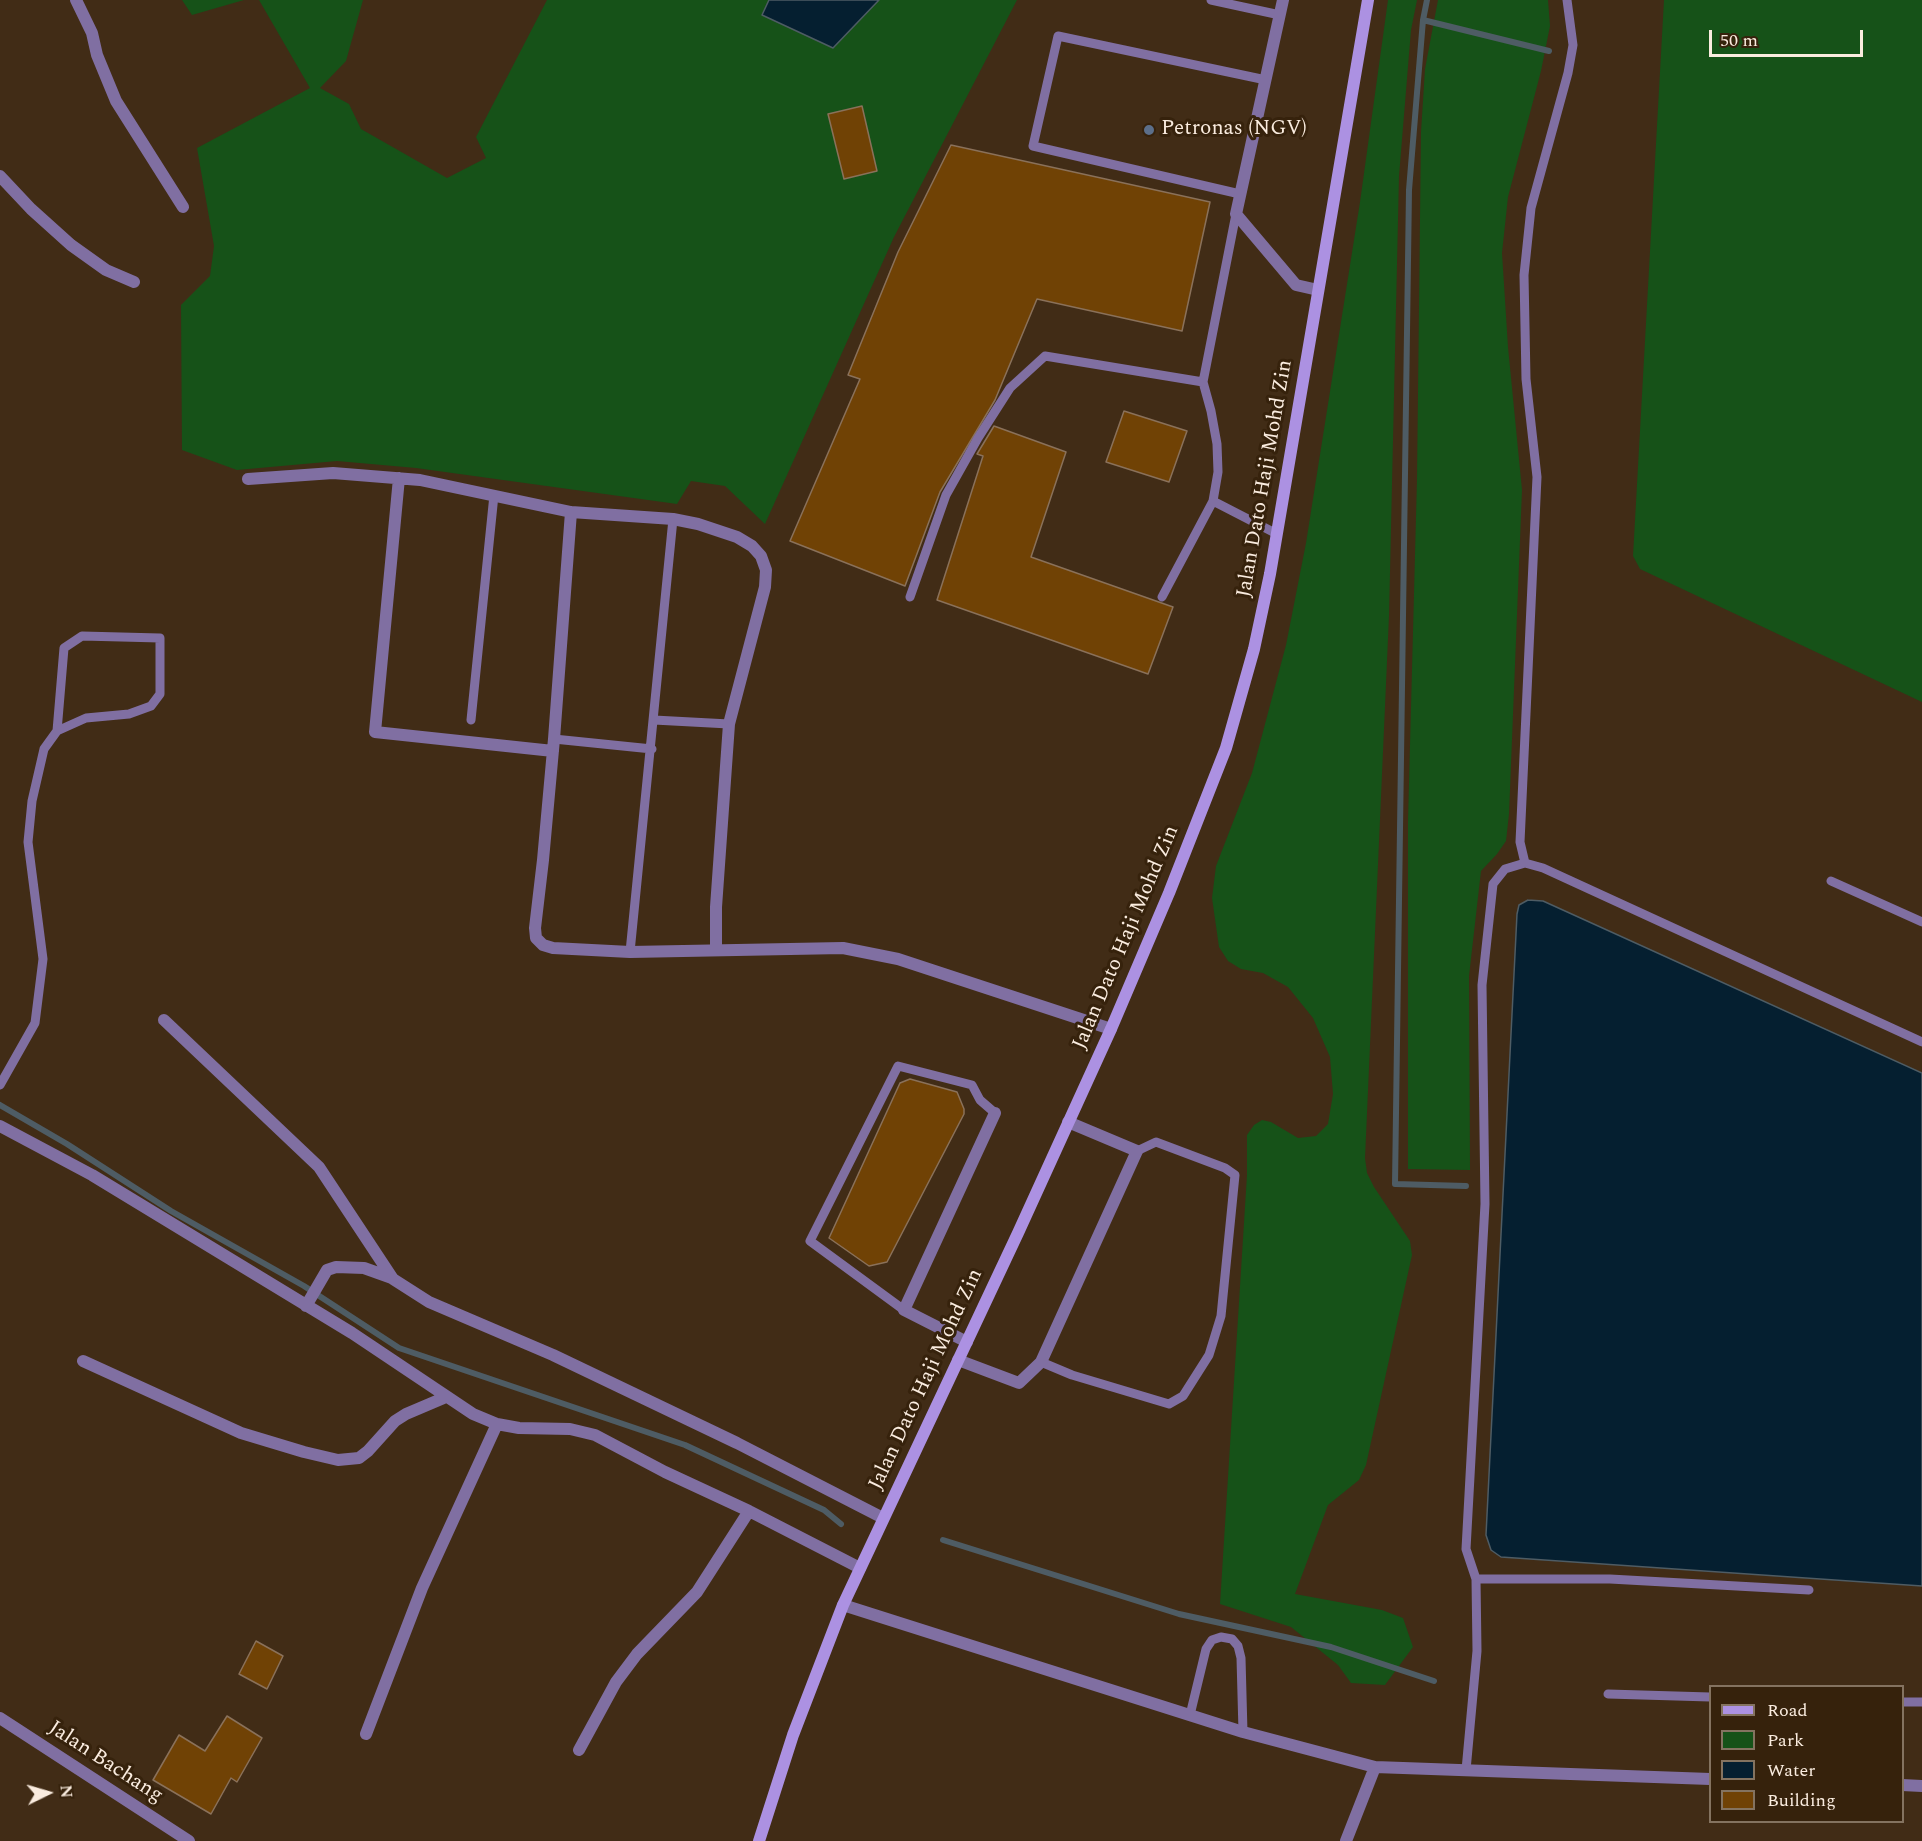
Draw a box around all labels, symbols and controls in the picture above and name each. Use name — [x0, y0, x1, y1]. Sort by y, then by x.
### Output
scale bar — [1712, 18, 1866, 56]
text: 50 m — [1720, 27, 1758, 54]
place label: Petronas (NGV) — [1161, 117, 1307, 143]
marker: Petronas (NGV) — [1142, 123, 1156, 137]
street label: Jalan Dato Haji Mohd Zin — [1233, 358, 1299, 600]
street label: Jalan Dato Haji Mohd Zin — [1068, 822, 1186, 1054]
street label: Jalan Dato Haji Mohd Zin — [865, 1265, 989, 1495]
legend — [1709, 1685, 1904, 1823]
text: Road — [1767, 1697, 1808, 1724]
street label: Jalan Bachang — [43, 1717, 167, 1809]
text: Park — [1767, 1727, 1804, 1754]
text: Water — [1767, 1757, 1815, 1784]
north arrow — [18, 1763, 78, 1823]
text: N — [53, 1784, 78, 1799]
text: Building — [1767, 1787, 1836, 1814]

